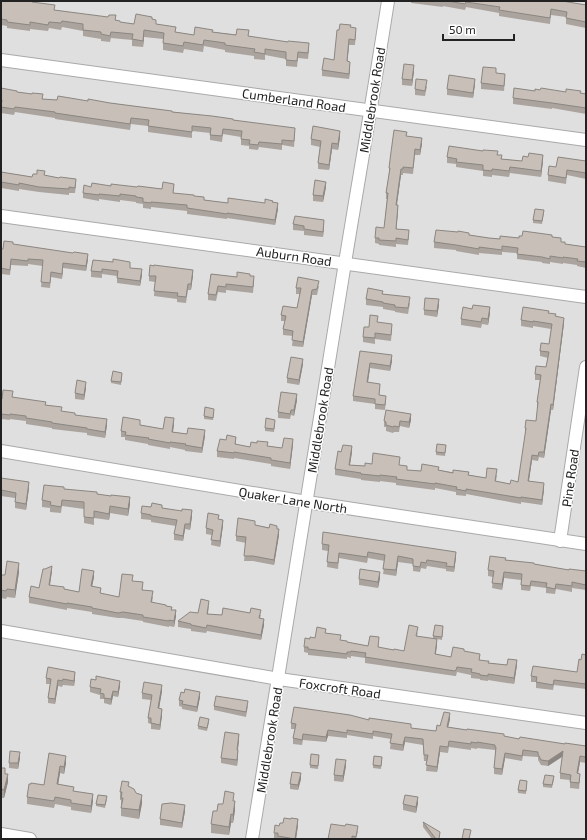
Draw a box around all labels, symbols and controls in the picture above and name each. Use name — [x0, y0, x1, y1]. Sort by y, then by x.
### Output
scale bar — [443, 16, 514, 42]
text: 50 m — [449, 22, 476, 36]
street label: Middlebrook Road — [356, 46, 388, 154]
street label: Cumberland Road — [241, 85, 347, 115]
street label: Auburn Road — [255, 243, 333, 269]
street label: Middlebrook Road — [304, 366, 336, 474]
street label: Pine Road — [558, 448, 582, 508]
street label: Quaker Lane North — [237, 483, 349, 517]
street label: Foxcroft Road — [298, 674, 382, 702]
street label: Middlebrook Road — [253, 686, 285, 794]

